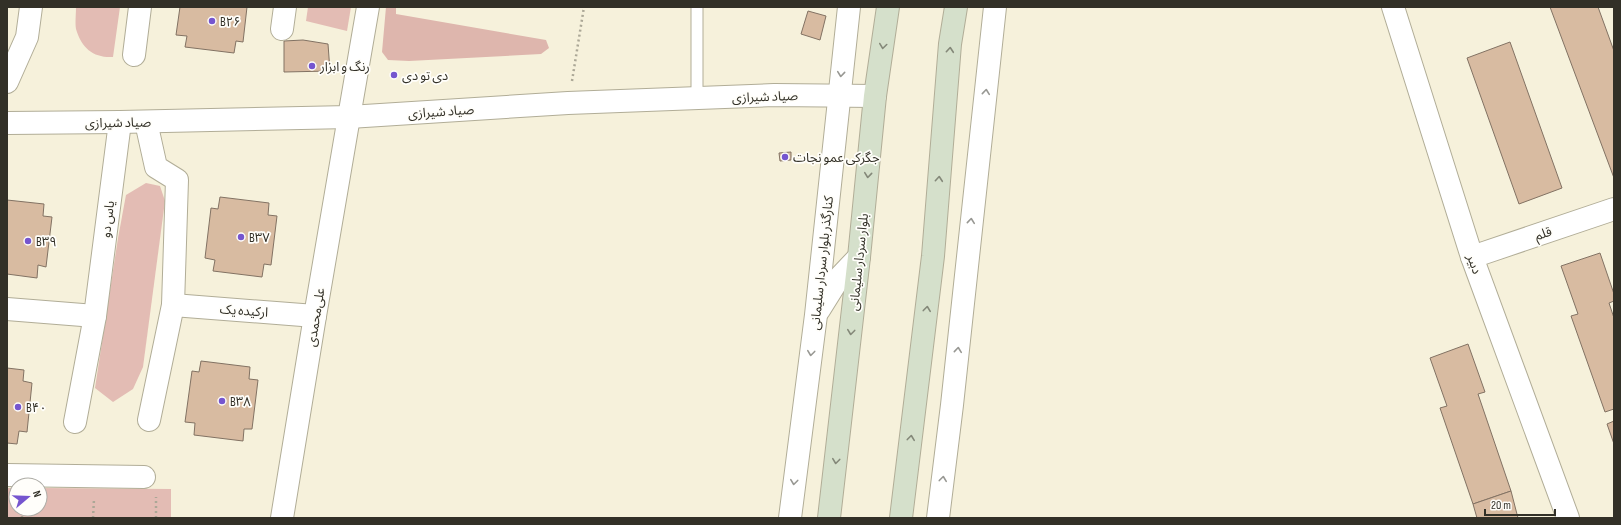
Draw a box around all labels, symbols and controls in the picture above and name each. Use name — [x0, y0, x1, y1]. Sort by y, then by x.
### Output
place label: B۲۶ — [220, 14, 241, 30]
marker: B۲۶ — [207, 16, 217, 26]
one-way arrow — [879, 43, 888, 49]
one-way arrow — [945, 47, 954, 53]
place label: رنگ و ابزار — [319, 59, 370, 75]
marker: رنگ و ابزار — [307, 61, 317, 71]
place label: دی تو دی — [402, 68, 448, 84]
marker: دی تو دی — [389, 70, 399, 80]
one-way arrow — [837, 71, 846, 77]
street label: صیاد شیرازی — [732, 88, 799, 106]
one-way arrow — [981, 89, 990, 95]
street label: صیاد شیرازی — [407, 102, 475, 122]
street label: صیاد شیرازی — [85, 114, 152, 132]
place label: جگرکی عمو نجات — [793, 150, 880, 166]
marker: جگرکی عمو نجات — [780, 152, 790, 162]
one-way arrow — [863, 172, 872, 178]
one-way arrow — [935, 176, 944, 182]
street label: کنارگذر بلوار سردار سلیمانی — [807, 195, 837, 331]
street label: یاس دو — [98, 199, 118, 239]
street label: بلوار سردار سلیمانی — [846, 213, 872, 312]
one-way arrow — [966, 218, 975, 224]
street label: قلم — [1533, 224, 1555, 246]
place label: B۳۷ — [249, 230, 270, 246]
marker: B۳۷ — [236, 232, 246, 242]
place label: B۳۹ — [36, 234, 57, 250]
marker: B۳۹ — [23, 236, 33, 246]
street label: دبیر — [1463, 251, 1485, 276]
street label: علی‌محمدی — [303, 286, 329, 348]
street label: ارکیده یک — [219, 301, 269, 321]
one-way arrow — [922, 306, 931, 312]
one-way arrow — [846, 329, 855, 335]
one-way arrow — [953, 347, 962, 353]
one-way arrow — [807, 350, 816, 357]
place label: B۳۸ — [230, 394, 251, 410]
marker: B۳۸ — [217, 396, 227, 406]
place label: B۴۰ — [26, 400, 47, 416]
marker: B۴۰ — [13, 402, 23, 412]
one-way arrow — [906, 435, 915, 441]
one-way arrow — [832, 458, 841, 464]
one-way arrow — [938, 476, 947, 482]
north arrow — [8, 477, 48, 517]
one-way arrow — [790, 479, 799, 485]
text: N — [30, 489, 44, 499]
scale bar — [1485, 491, 1555, 517]
text: 20 m — [1491, 498, 1511, 513]

